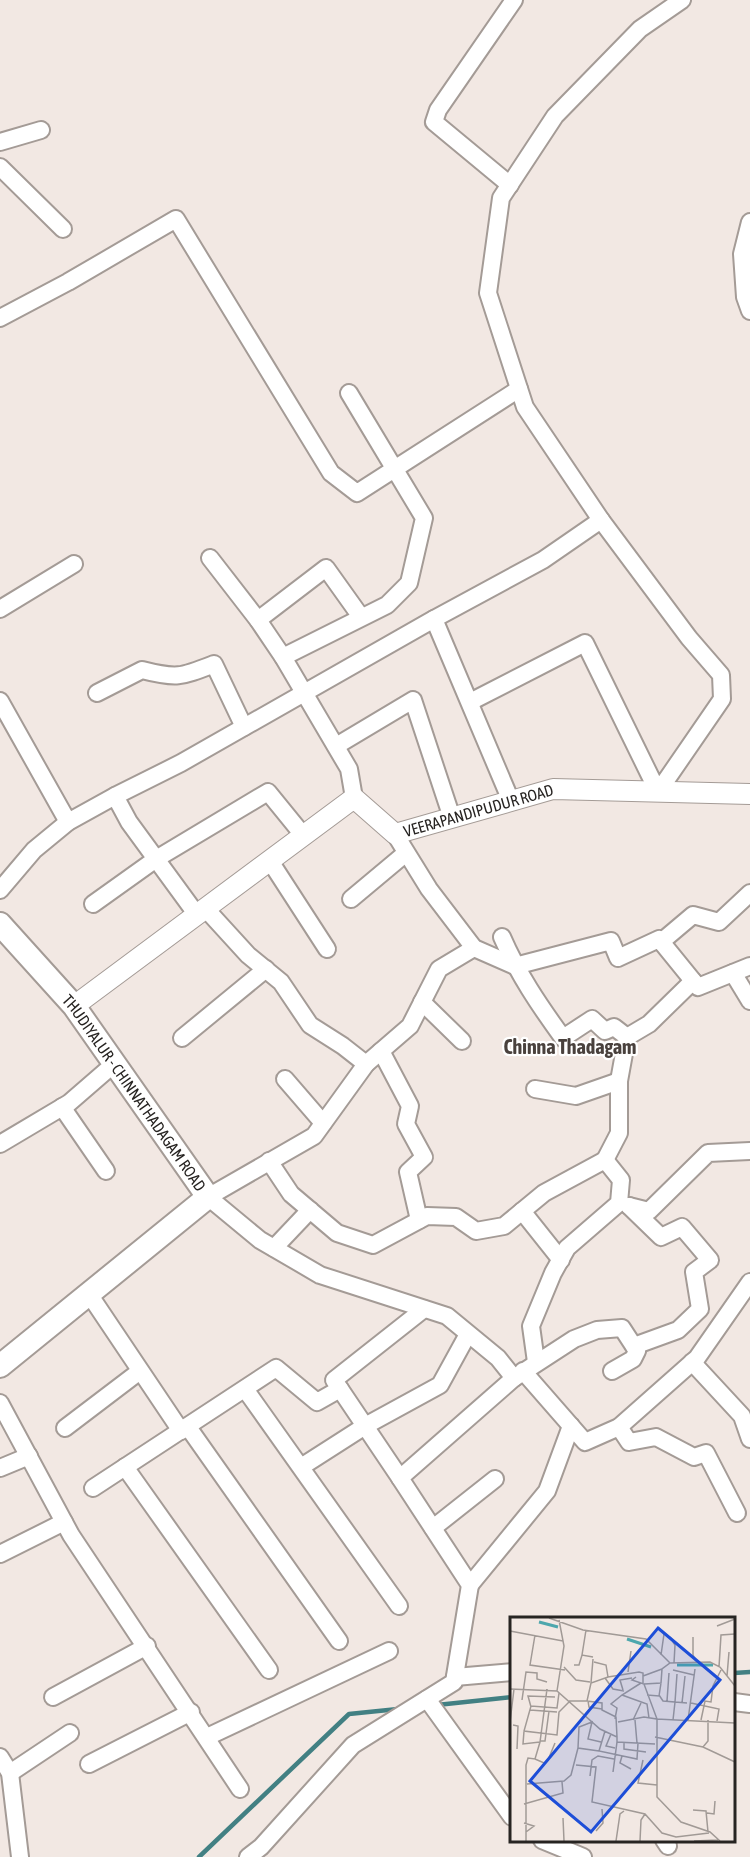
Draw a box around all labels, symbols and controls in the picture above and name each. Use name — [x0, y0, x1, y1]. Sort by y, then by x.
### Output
street label: VEERAPANDIPUDUR ROAD — [401, 780, 555, 840]
street label: THUDIYALUR - CHINNATHADAGAM ROAD — [59, 991, 210, 1194]
district label: Chinna Thadagam — [504, 1035, 636, 1058]
inset map — [510, 1617, 735, 1842]

